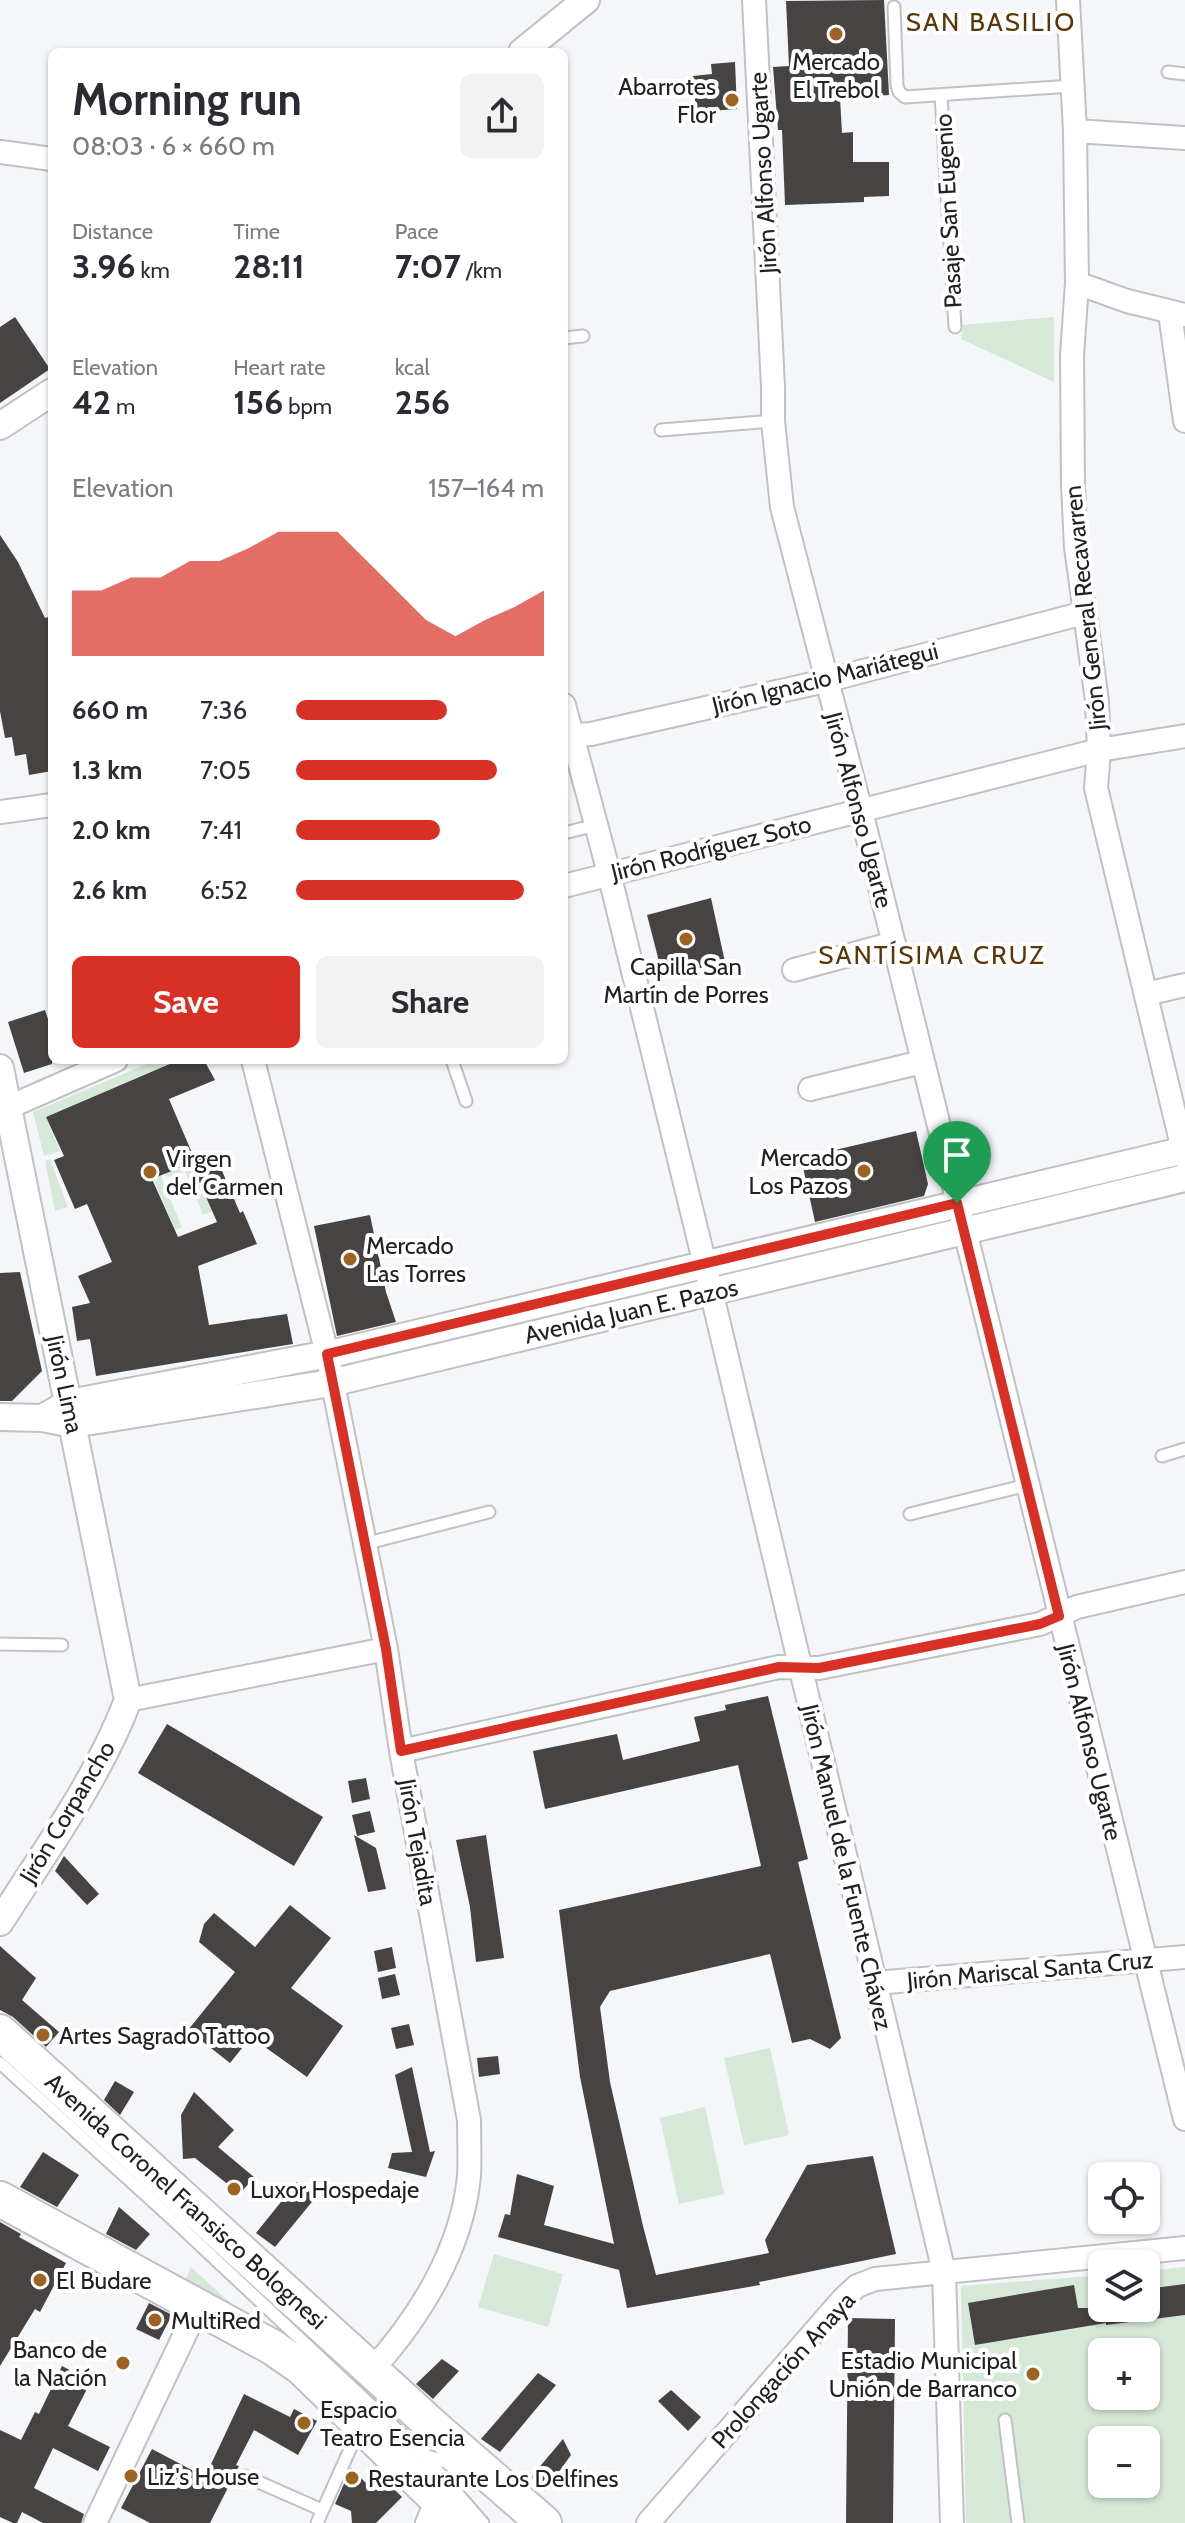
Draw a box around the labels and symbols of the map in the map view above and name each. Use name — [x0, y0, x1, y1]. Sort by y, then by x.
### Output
district label: SAN BASILIO — [906, 6, 1076, 38]
marker: Mercado El Trebol — [827, 25, 845, 43]
place label: Mercado El Trebol — [792, 47, 880, 104]
street label: Jirón Alfonso Ugarte — [743, 71, 783, 276]
place label: Abarrotes Flor — [618, 72, 716, 129]
marker: Abarrotes Flor — [723, 91, 741, 109]
street label: Pasaje San Eugenio — [928, 113, 968, 309]
street label: Jirón General Recavarren — [1058, 484, 1112, 733]
street label: Jirón Ignacio Mariátegui — [708, 636, 941, 720]
street label: Jirón Alfonso Ugarte — [819, 708, 899, 911]
street label: Jirón Rodríguez Soto — [607, 809, 814, 887]
marker: Capilla San Martín de Porres — [677, 930, 695, 948]
district label: SANTÍSIMA CRUZ — [818, 939, 1046, 971]
place label: Capilla San Martín de Porres — [603, 952, 769, 1009]
pin — [923, 1121, 991, 1203]
place label: Mercado Los Pazos — [749, 1143, 848, 1200]
place label: Virgen del Carmen — [166, 1144, 283, 1201]
marker: Mercado Los Pazos — [855, 1162, 873, 1180]
marker: Virgen del Carmen — [141, 1163, 159, 1181]
place label: Mercado Las Torres — [366, 1231, 466, 1288]
marker: Mercado Las Torres — [341, 1250, 359, 1268]
street label: Avenida Juan E. Pazos — [521, 1272, 741, 1350]
street label: Jirón Lima — [40, 1331, 90, 1436]
street label: Jirón Alfonso Ugarte — [1051, 1640, 1128, 1843]
street label: Jirón Manuel de la Fuente Chávez — [795, 1700, 899, 2033]
street label: Jirón Corpancho — [13, 1736, 121, 1889]
street label: Jirón Tejadita — [392, 1775, 443, 1908]
street label: Jirón Mariscal Santa Cruz — [905, 1945, 1154, 1995]
place label: Artes Sagrado Tattoo — [59, 2021, 270, 2050]
marker: Artes Sagrado Tattoo — [34, 2026, 52, 2044]
street label: Avenida Coronel Fransisco Bolognesi — [39, 2067, 333, 2335]
place label: Luxor Hospedaje — [250, 2175, 419, 2204]
marker: Luxor Hospedaje — [225, 2180, 243, 2198]
place label: El Budare — [56, 2266, 152, 2295]
marker: El Budare — [31, 2271, 49, 2289]
street label: Prolongación Anaya — [705, 2285, 861, 2454]
place label: MultiRed — [171, 2306, 261, 2335]
marker: MultiRed — [146, 2311, 164, 2329]
place label: Banco de la Nación — [13, 2335, 107, 2392]
place label: Estadio Municipal Unión de Barranco — [829, 2346, 1017, 2403]
marker: Banco de la Nación — [114, 2354, 132, 2372]
marker: Estadio Municipal Unión de Barranco — [1024, 2365, 1042, 2383]
place label: Espacio Teatro Esencia — [320, 2395, 465, 2452]
marker: Espacio Teatro Esencia — [295, 2414, 313, 2432]
place label: Liz's House — [147, 2462, 259, 2491]
place label: Restaurante Los Delfines — [368, 2464, 619, 2493]
marker: Liz's House — [122, 2467, 140, 2485]
marker: Restaurante Los Delfines — [343, 2469, 361, 2487]

